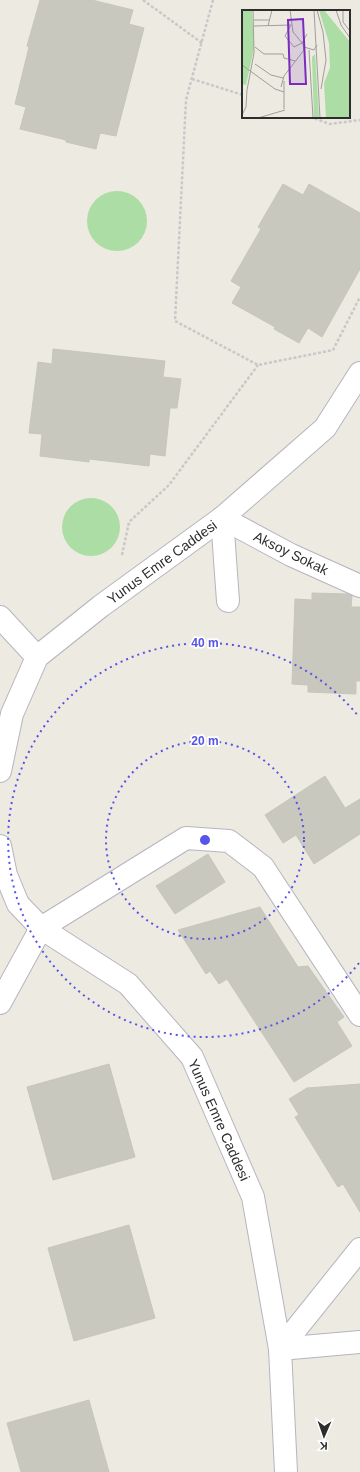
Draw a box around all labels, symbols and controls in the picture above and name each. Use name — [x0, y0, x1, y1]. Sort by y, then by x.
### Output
inset map — [242, 10, 350, 118]
street label: Yunus Emre Caddesi — [104, 517, 220, 607]
street label: Aksoy Sokak — [251, 528, 332, 578]
text: 40 m — [191, 636, 219, 650]
text: 20 m — [191, 734, 219, 748]
centre of rings — [198, 833, 212, 847]
street label: Yunus Emre Caddesi — [185, 1057, 253, 1183]
north arrow — [304, 1416, 344, 1456]
text: K — [319, 1440, 328, 1452]

